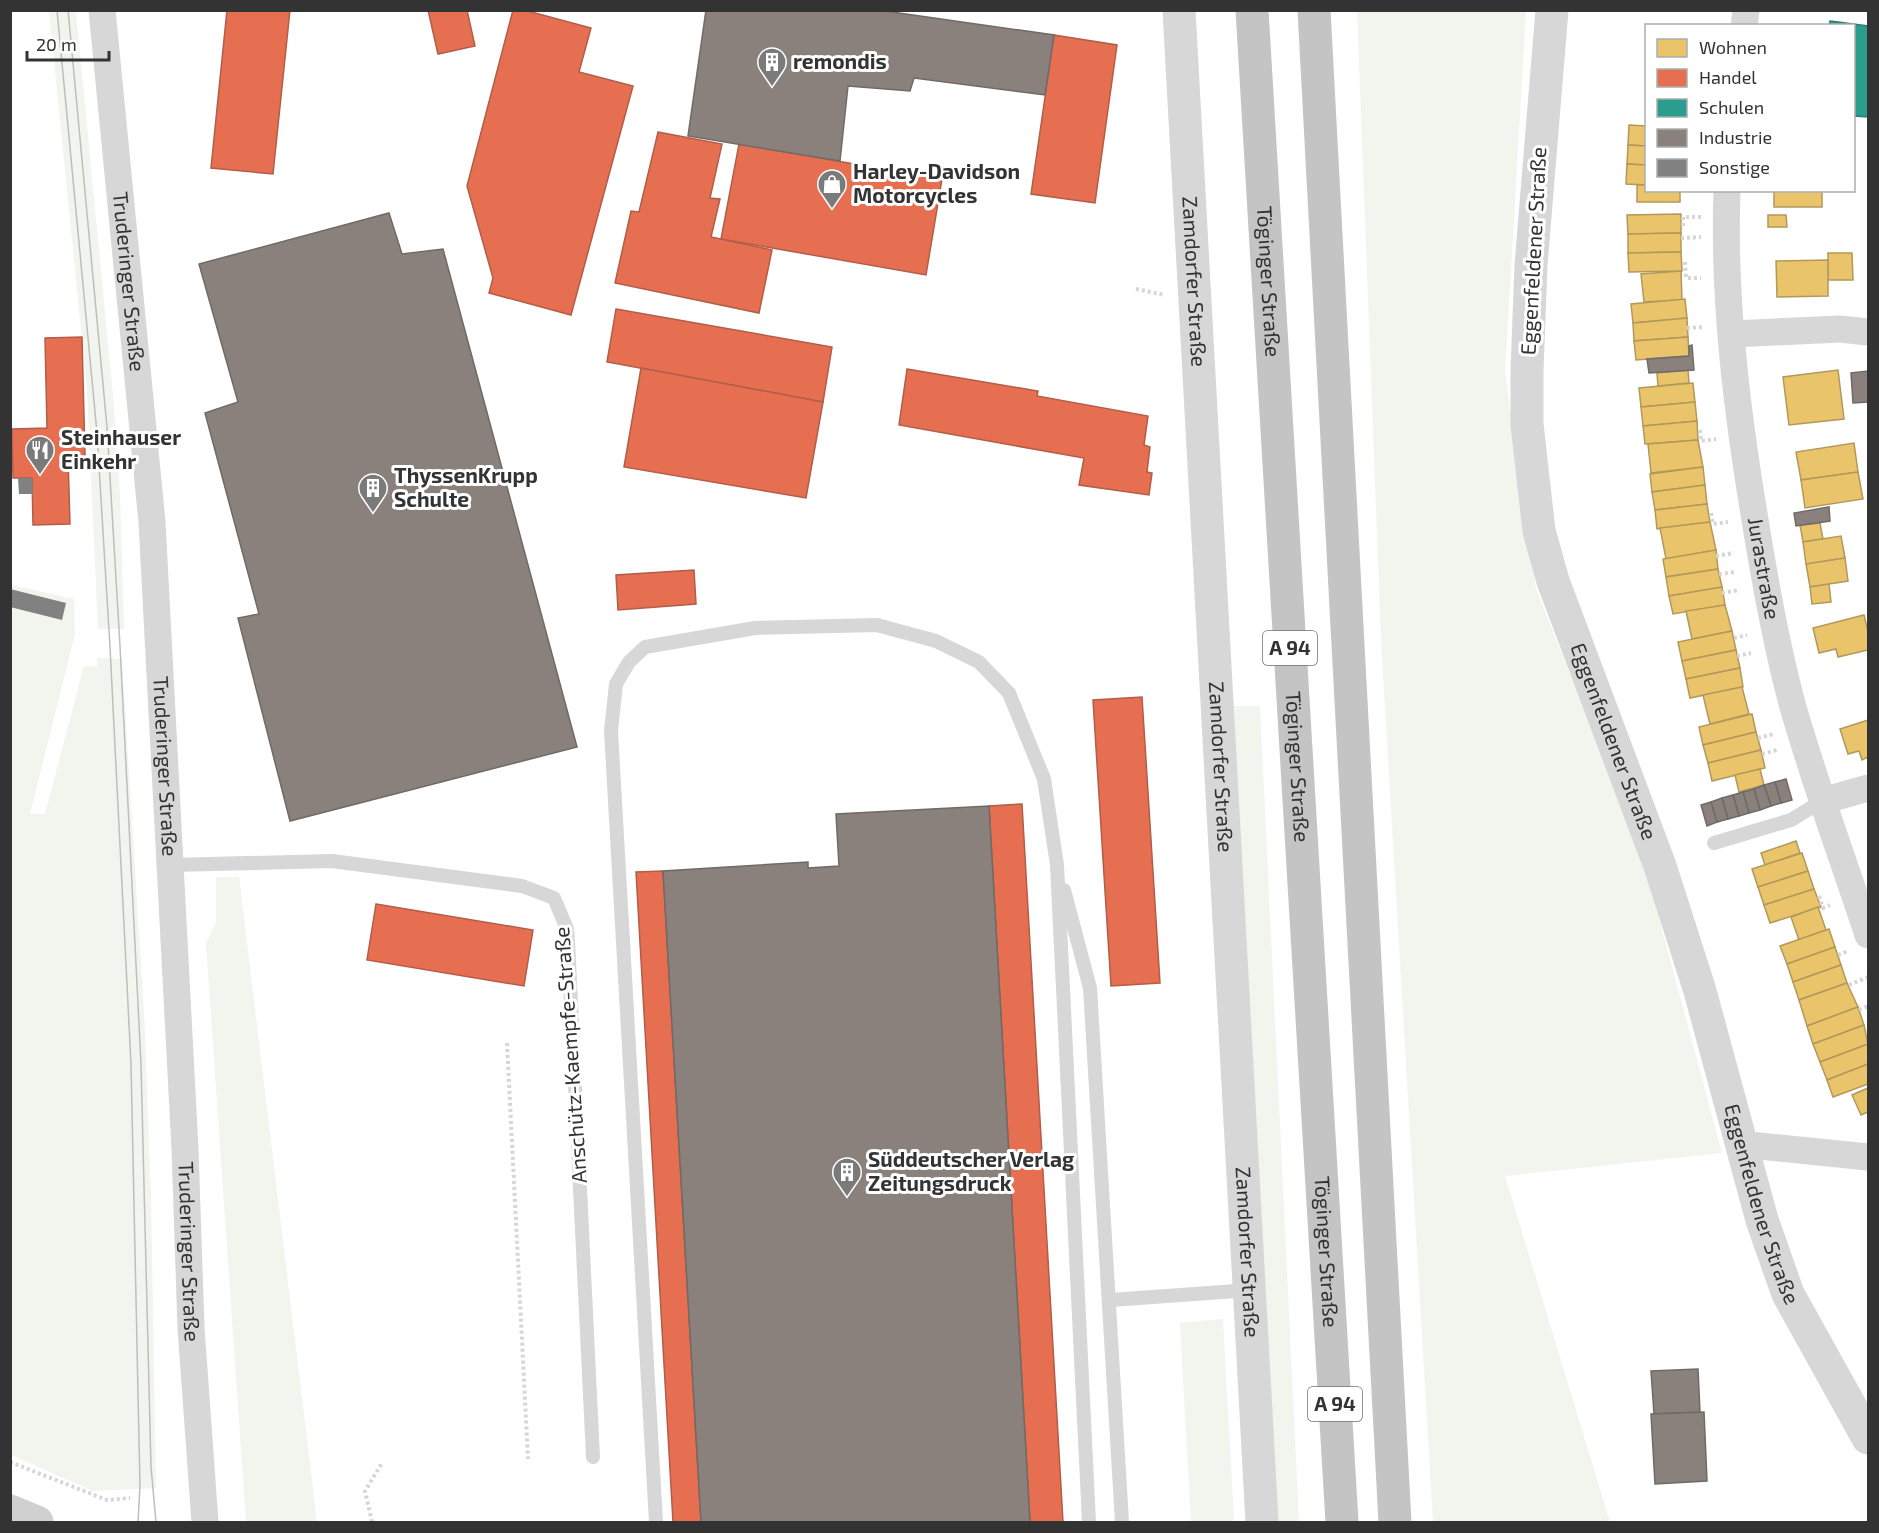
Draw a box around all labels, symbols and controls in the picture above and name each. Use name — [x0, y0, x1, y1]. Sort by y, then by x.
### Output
scale bar — [27, 24, 110, 62]
legend — [1645, 24, 1855, 192]
text: 20 m — [36, 33, 77, 55]
text: Wohnen — [1699, 36, 1767, 58]
building icon: remondis — [756, 46, 788, 88]
place label: remondis — [793, 48, 887, 73]
text: Handel — [1699, 66, 1757, 88]
text: Schulen — [1699, 96, 1764, 118]
text: Industrie — [1699, 126, 1772, 148]
street label: Eggenfeldener Straße — [1515, 146, 1550, 356]
text: Sonstige — [1699, 156, 1770, 178]
place label: Harley-Davidson Motorcycles — [853, 158, 1020, 208]
shop icon: Harley-Davidson Motorcycles — [816, 168, 848, 210]
street label: Truderinger Straße — [109, 191, 151, 373]
street label: Zamdorfer Straße — [1178, 195, 1213, 368]
street label: Töginger Straße — [1253, 205, 1287, 358]
place label: Steinhauser Einkehr — [61, 424, 181, 473]
restaurant icon: Steinhauser Einkehr — [24, 434, 56, 476]
place label: ThyssenKrupp Schulte — [394, 462, 538, 511]
building icon: ThyssenKrupp Schulte — [357, 472, 389, 514]
street label: Jurastraße — [1744, 515, 1786, 621]
road number: A 94 — [1263, 631, 1317, 665]
street label: Eggenfeldener Straße — [1566, 639, 1663, 843]
street label: Truderinger Straße — [149, 675, 184, 857]
street label: Zamdorfer Straße — [1205, 681, 1239, 853]
street label: Töginger Straße — [1282, 690, 1316, 843]
street label: Anschütz-Kaempfe-Straße — [548, 926, 591, 1184]
street label: Eggenfeldener Straße — [1720, 1101, 1805, 1308]
place label: Süddeutscher Verlag Zeitungsdruck — [868, 1146, 1074, 1195]
building icon: Süddeutscher Verlag Zeitungsdruck — [831, 1156, 863, 1198]
street label: Truderinger Straße — [174, 1161, 206, 1343]
street label: Zamdorfer Straße — [1232, 1166, 1266, 1338]
street label: Töginger Straße — [1310, 1175, 1344, 1328]
road number: A 94 — [1308, 1387, 1362, 1421]

